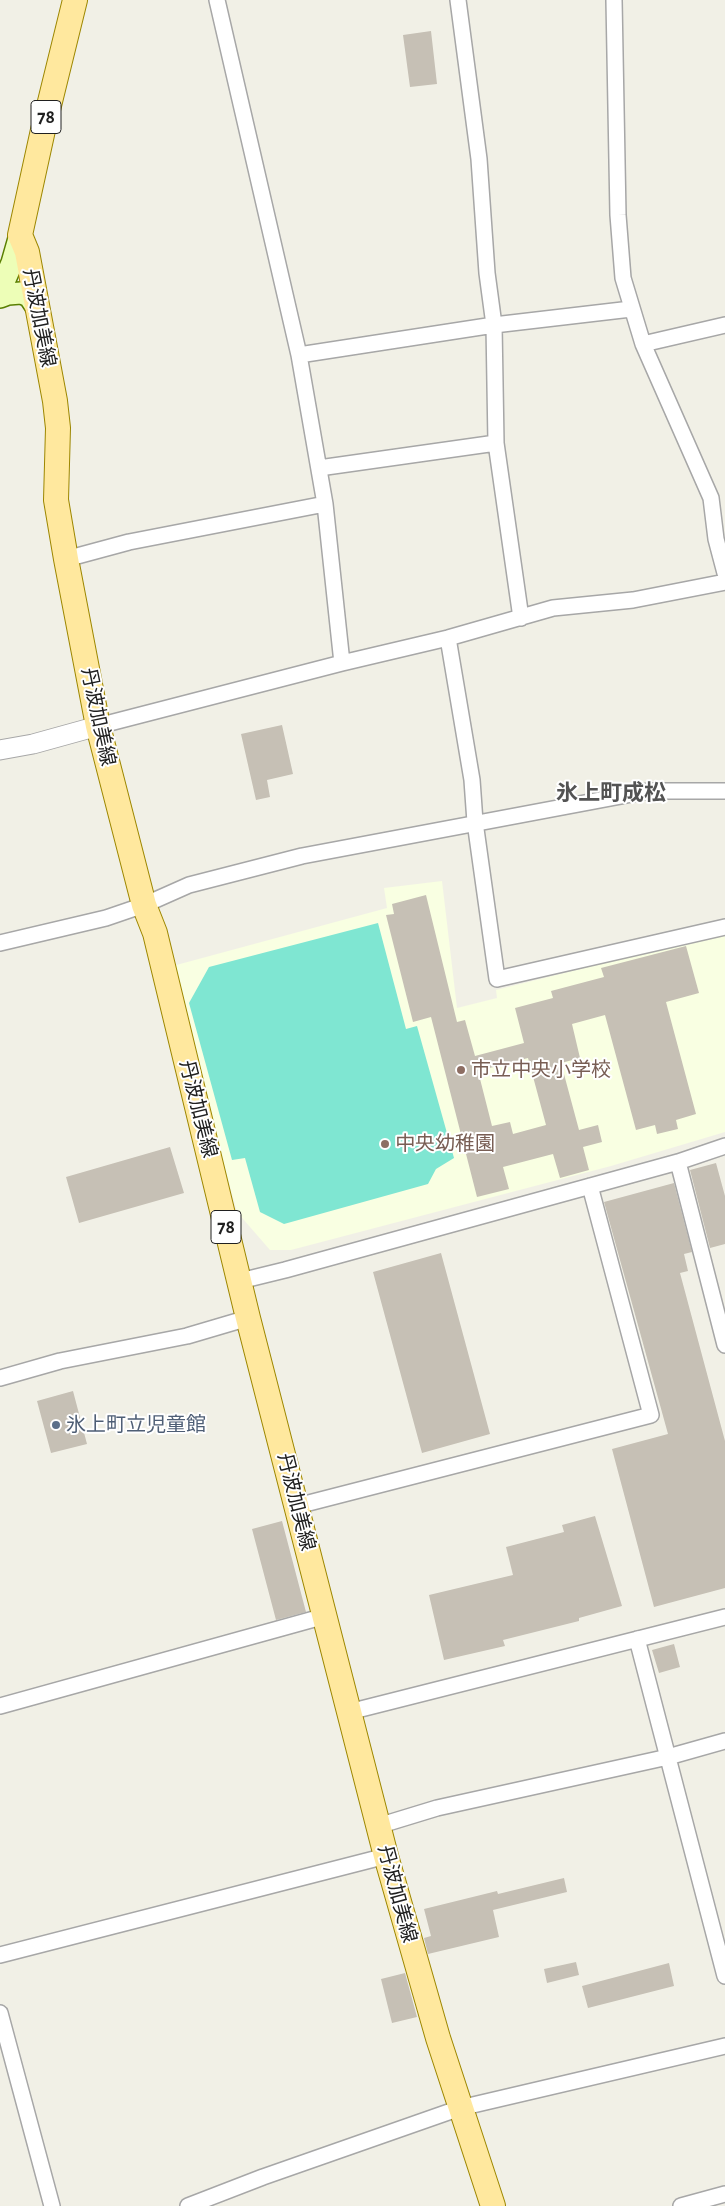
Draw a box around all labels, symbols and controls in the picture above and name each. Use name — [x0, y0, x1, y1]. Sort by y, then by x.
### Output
road number: 78 — [31, 100, 61, 134]
street label: 丹波加美線 — [18, 267, 60, 369]
street label: 丹波加美線 — [76, 666, 120, 768]
district label: 氷上町成松 — [556, 780, 666, 806]
street label: 丹波加美線 — [174, 1058, 222, 1160]
place label: 市立中央小学校 — [471, 1058, 611, 1082]
marker: 市立中央小学校 — [455, 1064, 467, 1076]
place label: 中央幼稚園 — [395, 1132, 495, 1156]
marker: 中央幼稚園 — [379, 1138, 391, 1150]
road number: 78 — [211, 1210, 241, 1244]
place label: 氷上町立児童館 — [66, 1413, 206, 1437]
marker: 氷上町立児童館 — [50, 1419, 62, 1431]
street label: 丹波加美線 — [272, 1451, 320, 1553]
street label: 丹波加美線 — [372, 1843, 422, 1945]

